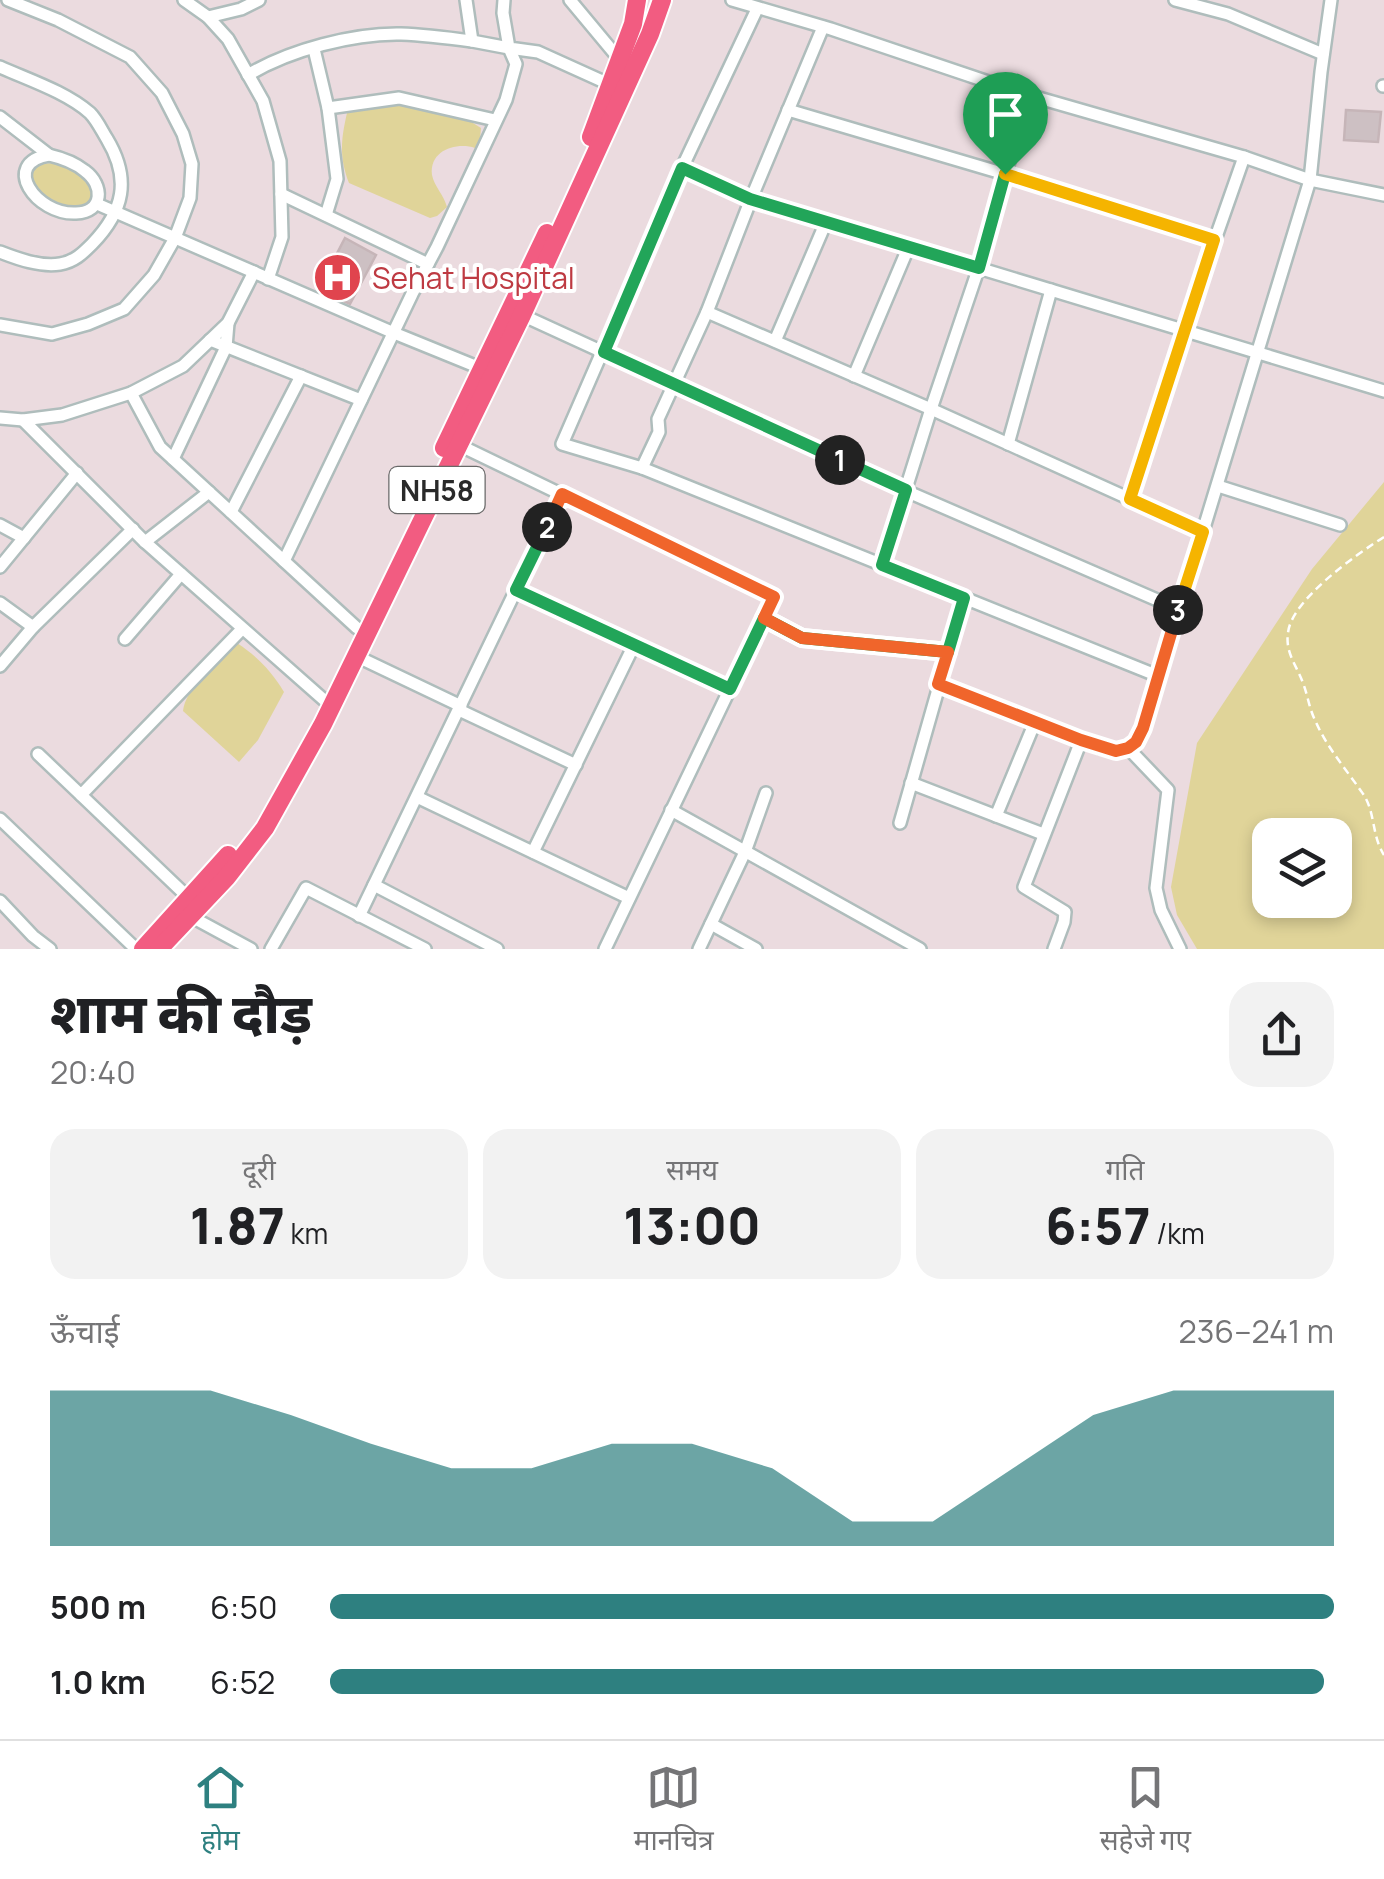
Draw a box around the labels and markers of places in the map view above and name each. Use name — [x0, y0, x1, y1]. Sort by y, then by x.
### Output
pin — [963, 72, 1048, 175]
hospital icon: Sehat Hospital — [311, 251, 363, 303]
place label: Sehat Hospital — [372, 257, 575, 298]
pin: 1 — [815, 435, 865, 485]
pin: 2 — [522, 502, 572, 552]
pin: 3 — [1153, 585, 1203, 635]

